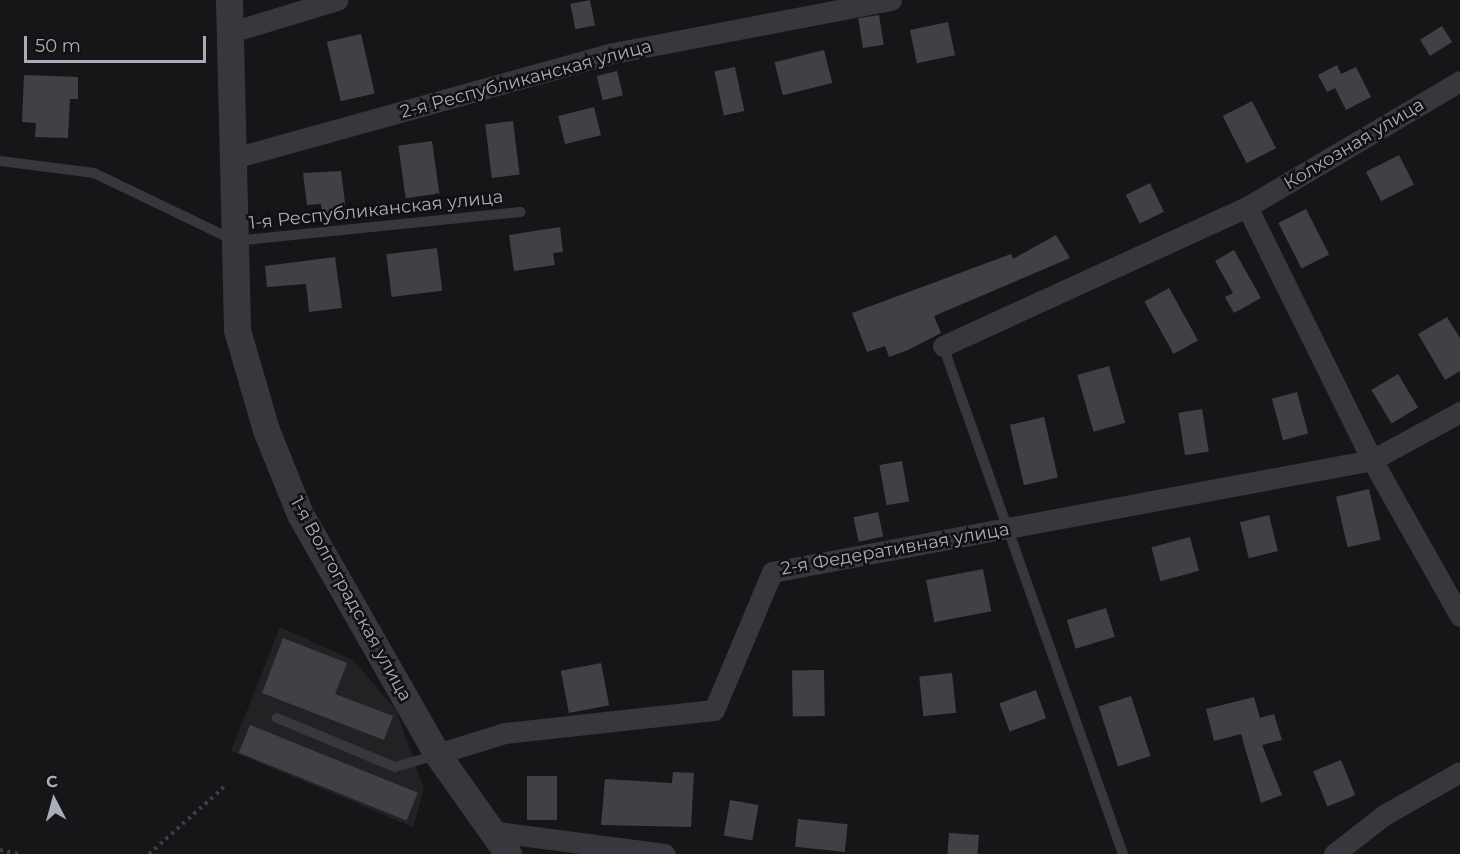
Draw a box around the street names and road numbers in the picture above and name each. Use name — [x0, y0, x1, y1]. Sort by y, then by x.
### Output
street label: 2-я Республиканская улица — [398, 35, 654, 123]
street label: Колхозная улица — [1280, 94, 1428, 194]
street label: 1-я Республиканская улица — [248, 186, 504, 234]
street label: 1-я Волгоградская улица — [286, 493, 416, 705]
street label: 2-я Федеративная улица — [779, 518, 1011, 580]

